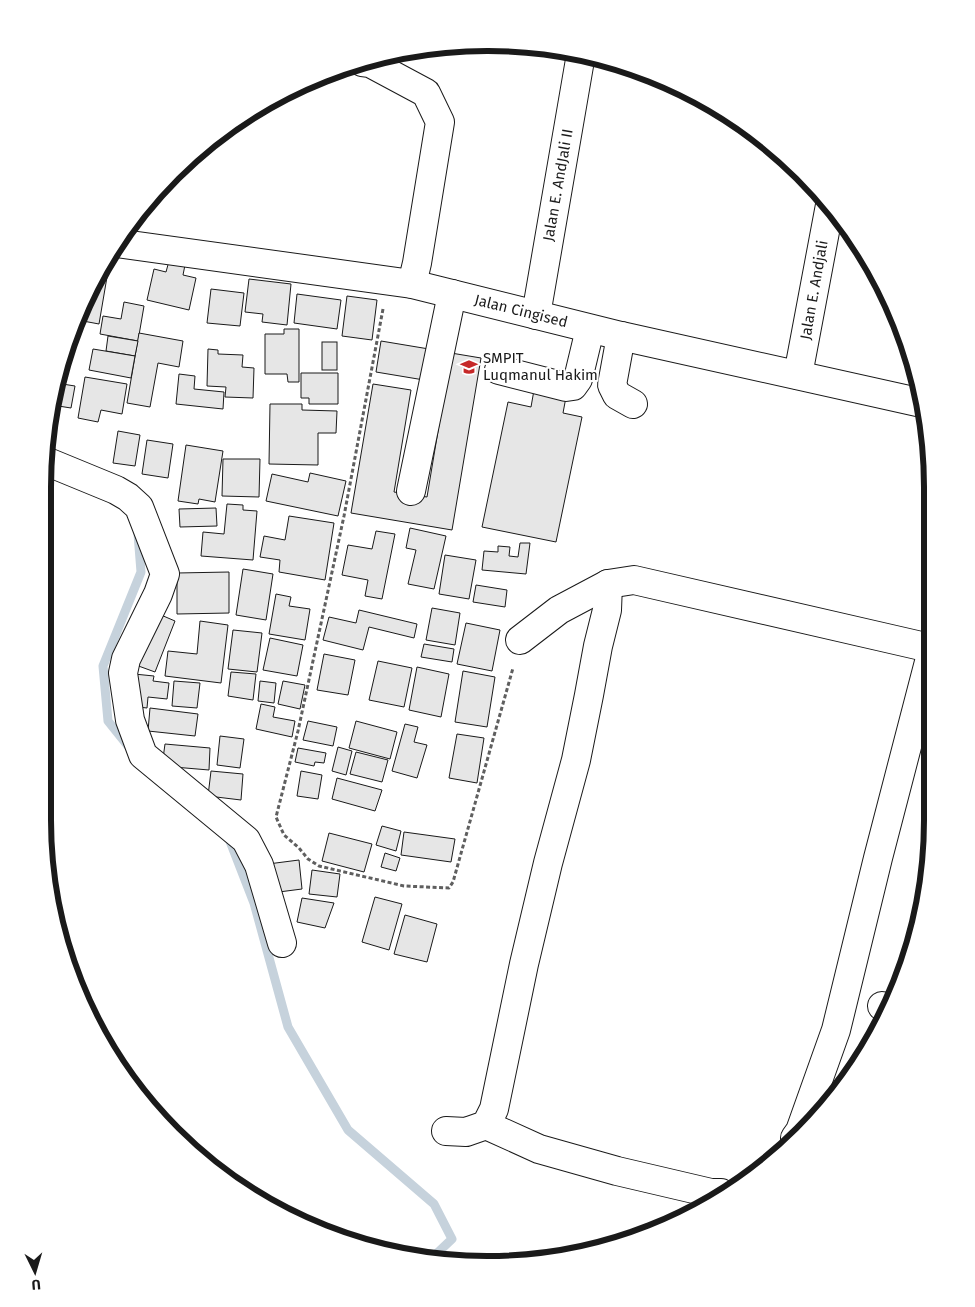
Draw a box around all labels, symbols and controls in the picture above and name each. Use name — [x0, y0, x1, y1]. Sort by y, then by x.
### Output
street label: Jalan E. AndJali II — [539, 127, 577, 243]
street label: Jalan E. Andjali — [796, 239, 832, 341]
street label: Jalan Cingised — [473, 291, 569, 331]
place label: SMPIT Luqmanul Hakim — [483, 349, 598, 384]
school or university icon: SMPIT Luqmanul Hakim — [459, 357, 479, 377]
north arrow — [10, 1247, 60, 1297]
text: U — [31, 1276, 41, 1293]

